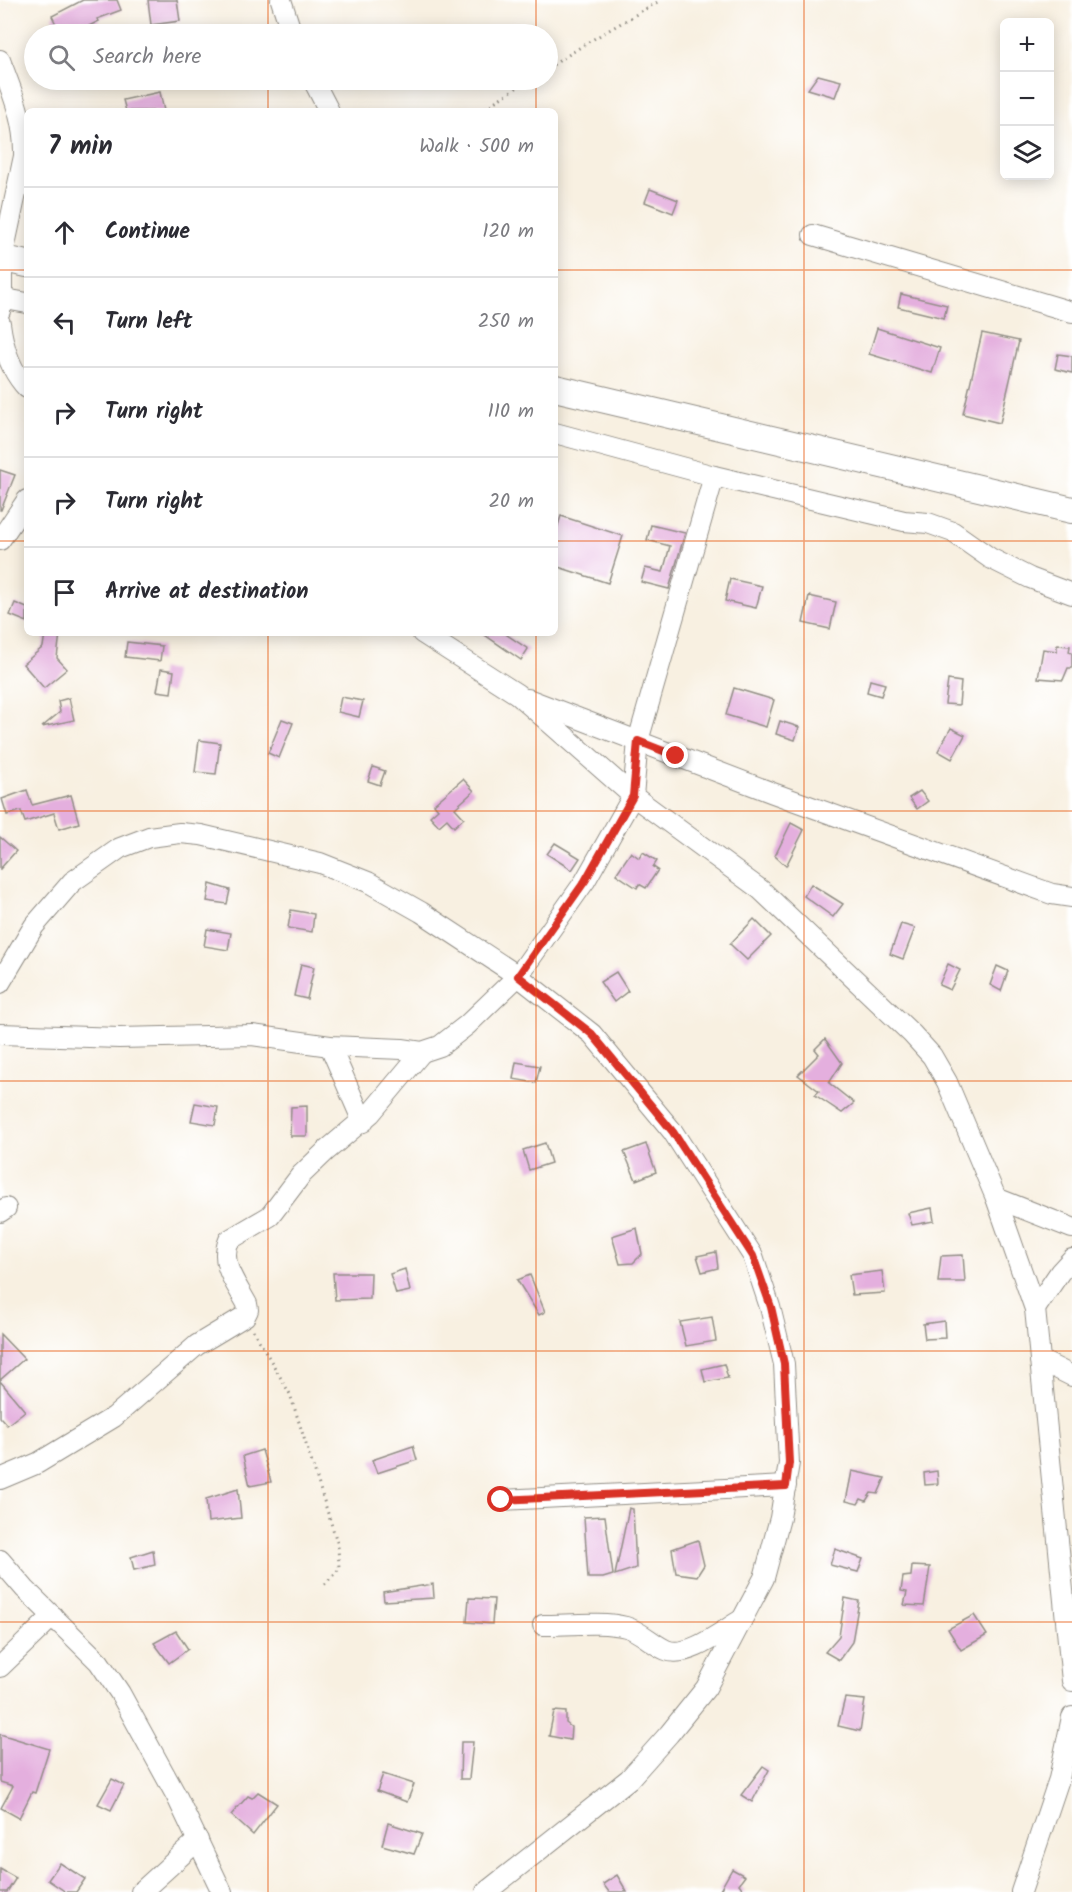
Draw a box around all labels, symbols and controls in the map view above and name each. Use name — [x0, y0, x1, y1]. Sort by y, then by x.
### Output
map controls — [1000, 18, 1054, 180]
button: + — [1000, 18, 1054, 72]
search box — [24, 24, 558, 90]
text: Search here — [93, 40, 201, 75]
icon: search — [45, 41, 78, 74]
button: − — [1000, 72, 1054, 126]
text: 7 min — [48, 126, 113, 168]
button: layers — [1000, 126, 1054, 180]
text: Walk · 500 m — [419, 131, 534, 163]
text: Continue — [105, 215, 190, 250]
icon: ahead — [48, 216, 81, 249]
text: 120 m — [482, 216, 534, 248]
text: Turn left — [105, 305, 192, 340]
icon: left — [48, 306, 81, 339]
text: 250 m — [478, 306, 534, 338]
text: Turn right — [105, 395, 203, 430]
icon: right — [48, 396, 81, 429]
text: 110 m — [488, 396, 534, 428]
text: Turn right — [105, 485, 203, 520]
icon: right — [48, 486, 81, 519]
text: 20 m — [488, 486, 534, 518]
text: Arrive at destination — [105, 575, 308, 610]
icon: arrive — [48, 576, 81, 609]
route end — [662, 742, 688, 768]
route start — [487, 1486, 513, 1512]

